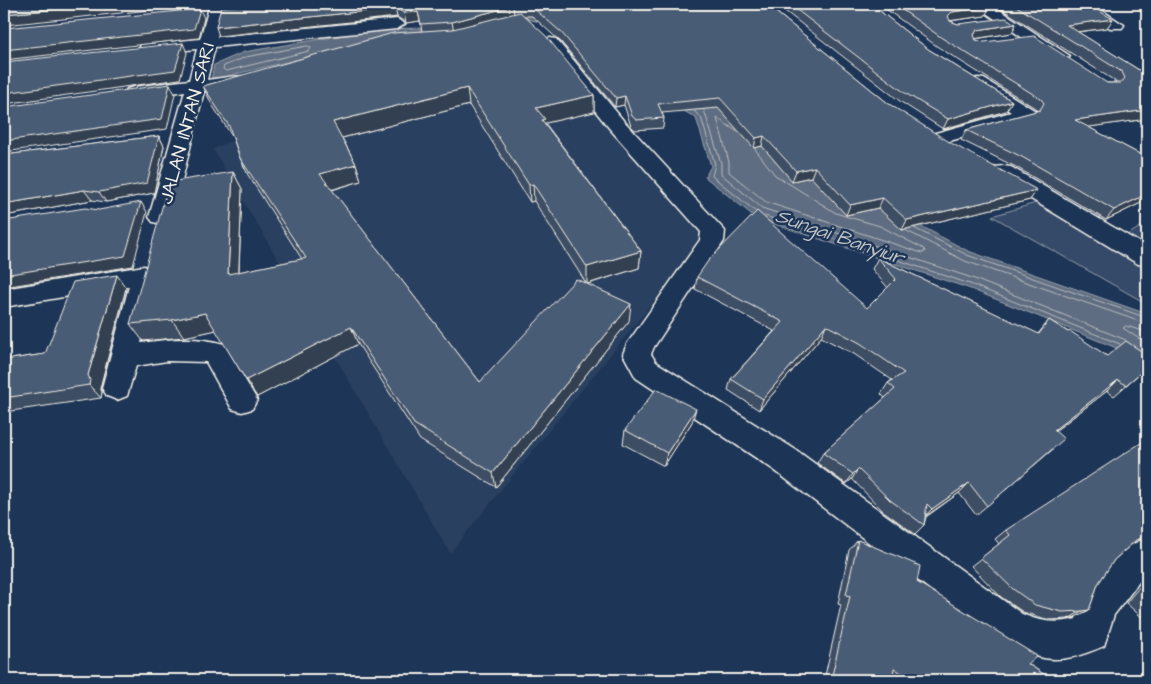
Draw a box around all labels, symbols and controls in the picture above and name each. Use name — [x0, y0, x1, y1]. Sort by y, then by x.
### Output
street label: JALAN INTAN SARI — [153, 40, 222, 207]
water label: Sungai Banyiur — [771, 202, 909, 274]

